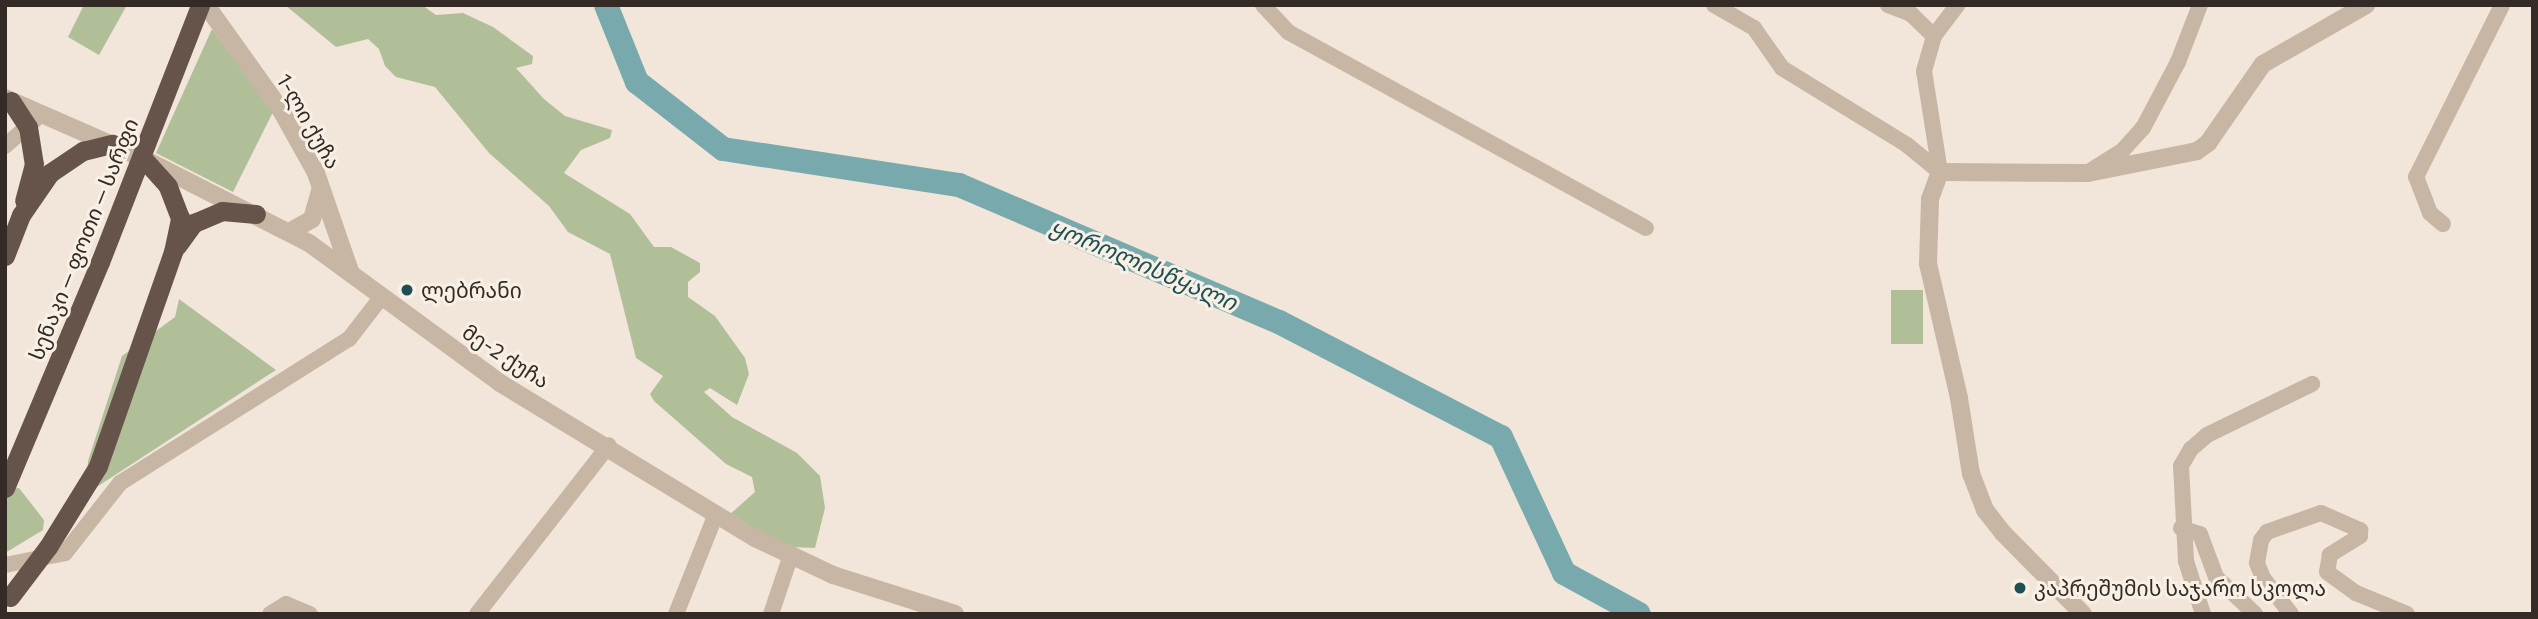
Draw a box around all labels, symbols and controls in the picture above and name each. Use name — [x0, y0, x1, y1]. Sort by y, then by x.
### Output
street label: 1-ლი ქუჩა — [272, 69, 346, 173]
street label: სენაკი — ფოთი — სარფი — [23, 114, 143, 364]
water label: ყოროლისწყალი — [1047, 212, 1241, 316]
place label: ლებრანი — [421, 277, 522, 303]
marker: ლებრანი — [399, 282, 415, 298]
street label: მე-2 ქუჩა — [458, 319, 554, 393]
place label: კაპრეშუმის საჯარო სკოლა — [2034, 575, 2326, 601]
marker: კაპრეშუმის საჯარო სკოლა — [2012, 580, 2028, 596]

